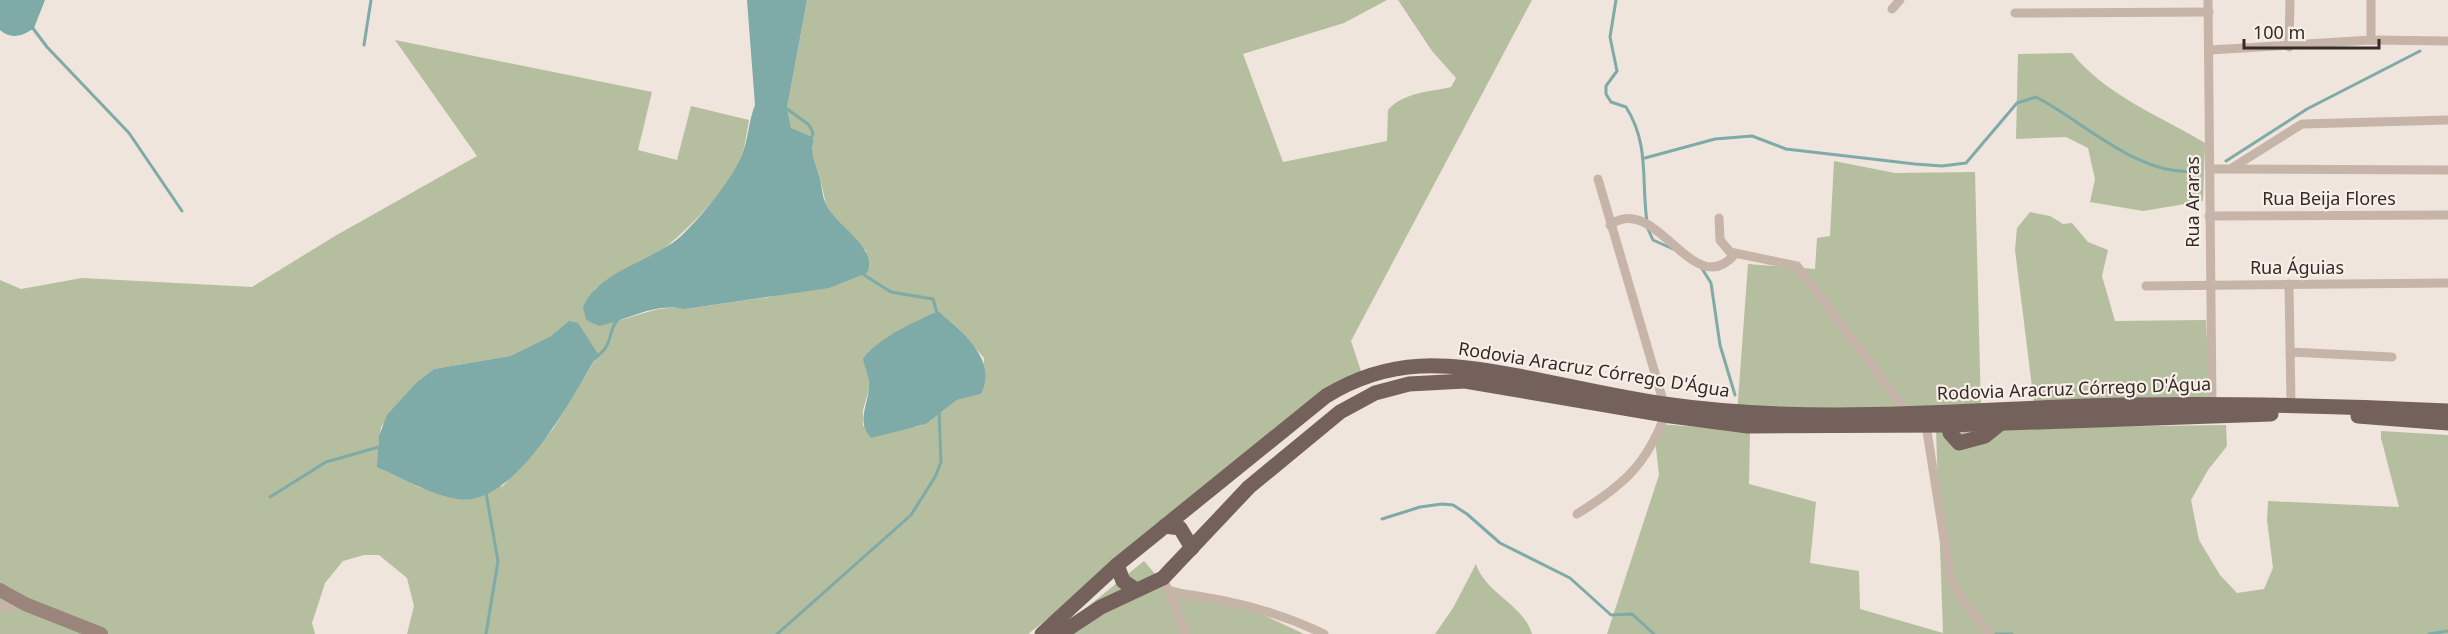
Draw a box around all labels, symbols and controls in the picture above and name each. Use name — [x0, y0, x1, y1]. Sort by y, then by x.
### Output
scale bar — [2244, 12, 2379, 50]
text: 100 m — [2253, 20, 2305, 44]
street label: Rua Araras — [2180, 156, 2204, 248]
street label: Rua Beija Flores — [2262, 186, 2396, 210]
street label: Rua Águias — [2250, 255, 2344, 279]
street label: Rodovia Aracruz Córrego D'Água — [1457, 336, 1732, 402]
street label: Rodovia Aracruz Córrego D'Água — [1936, 371, 2212, 405]

